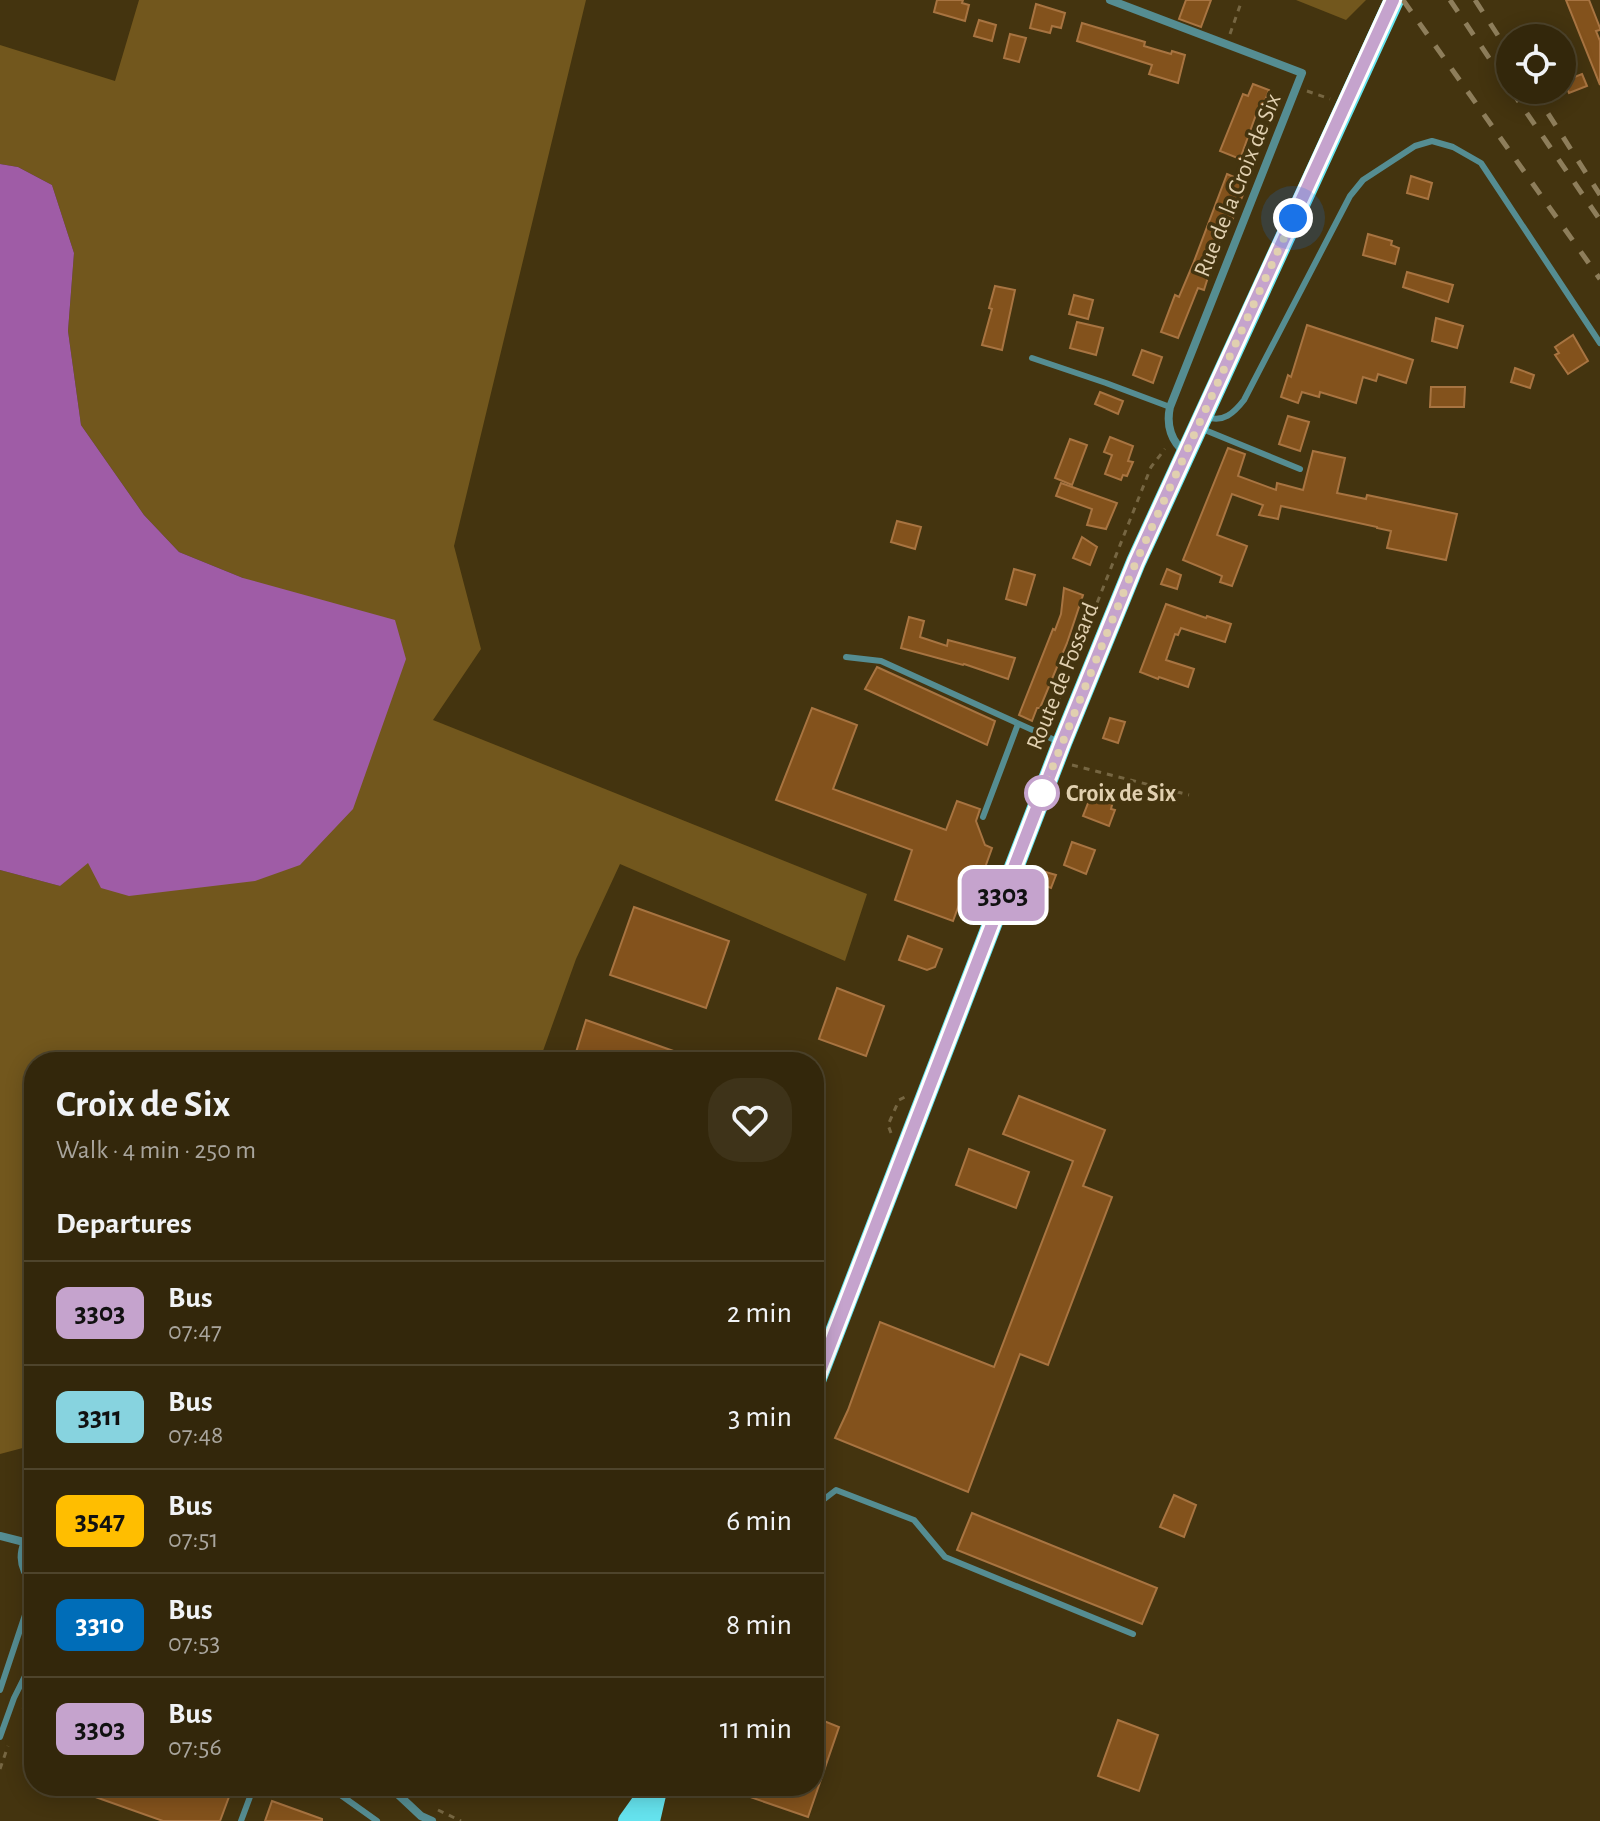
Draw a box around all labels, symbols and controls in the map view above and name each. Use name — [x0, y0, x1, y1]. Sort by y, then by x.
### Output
map controls — [1496, 24, 1576, 104]
button: locate — [1496, 24, 1576, 104]
street label: Rue de la Croix de Six — [1190, 90, 1286, 280]
your location — [1273, 198, 1313, 238]
street label: Route de Fossard — [1023, 599, 1103, 753]
marker: Croix de Six — [1025, 776, 1059, 810]
place label: Croix de Six — [1066, 782, 1176, 806]
line badge: 3303 — [947, 869, 1059, 921]
text: 3303 — [978, 881, 1028, 909]
button: heart — [708, 1078, 792, 1162]
text: Croix de Six — [56, 1086, 230, 1124]
text: Walk · 4 min · 250 m — [56, 1137, 256, 1163]
text: Departures — [56, 1209, 192, 1239]
text: Bus — [168, 1283, 213, 1313]
text: 2 min — [727, 1298, 792, 1328]
text: 3303 — [75, 1299, 125, 1327]
text: 07:47 — [168, 1318, 222, 1344]
text: Bus — [168, 1387, 213, 1417]
text: 3 min — [728, 1402, 792, 1432]
text: 3311 — [78, 1403, 122, 1431]
text: 07:48 — [168, 1422, 223, 1448]
text: Bus — [168, 1491, 213, 1521]
text: 6 min — [726, 1506, 792, 1536]
text: 3547 — [75, 1507, 125, 1535]
text: 07:51 — [168, 1526, 218, 1552]
text: Bus — [168, 1595, 213, 1625]
text: 8 min — [726, 1610, 792, 1640]
text: 3310 — [76, 1611, 124, 1639]
text: 07:53 — [168, 1630, 220, 1656]
text: Bus — [168, 1699, 213, 1729]
text: 11 min — [720, 1714, 792, 1744]
text: 3303 — [75, 1715, 125, 1743]
text: 07:56 — [168, 1734, 222, 1760]

